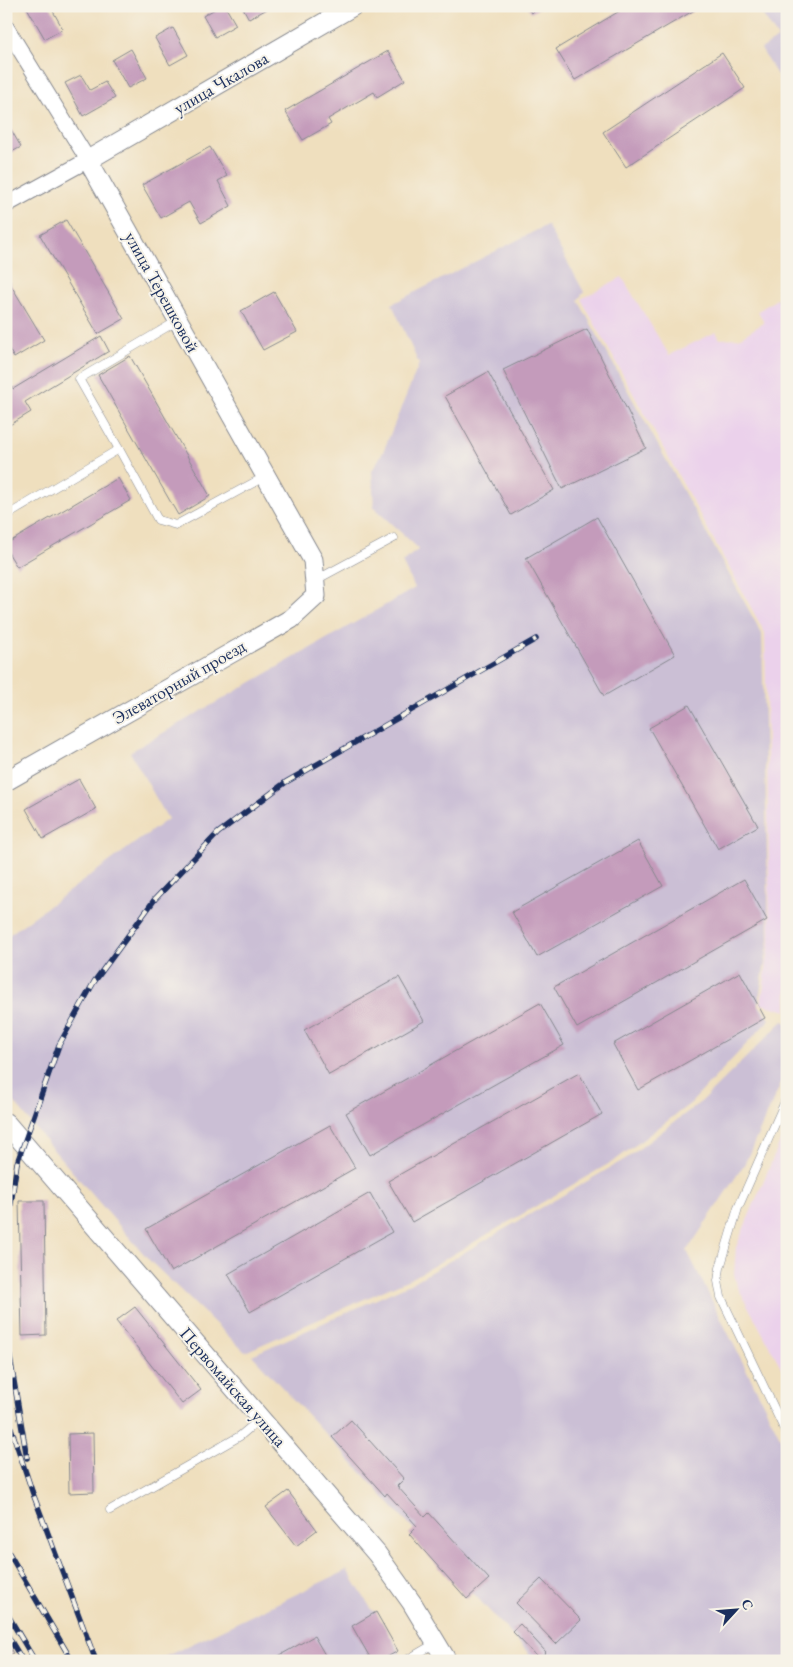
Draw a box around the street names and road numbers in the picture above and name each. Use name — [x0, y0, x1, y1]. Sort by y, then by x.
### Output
street label: улица Чкалова — [169, 46, 273, 119]
street label: улица Терешковой — [120, 227, 205, 357]
street label: Элеваторный проезд — [108, 634, 249, 729]
street label: Первомайская улица — [175, 1322, 292, 1452]

